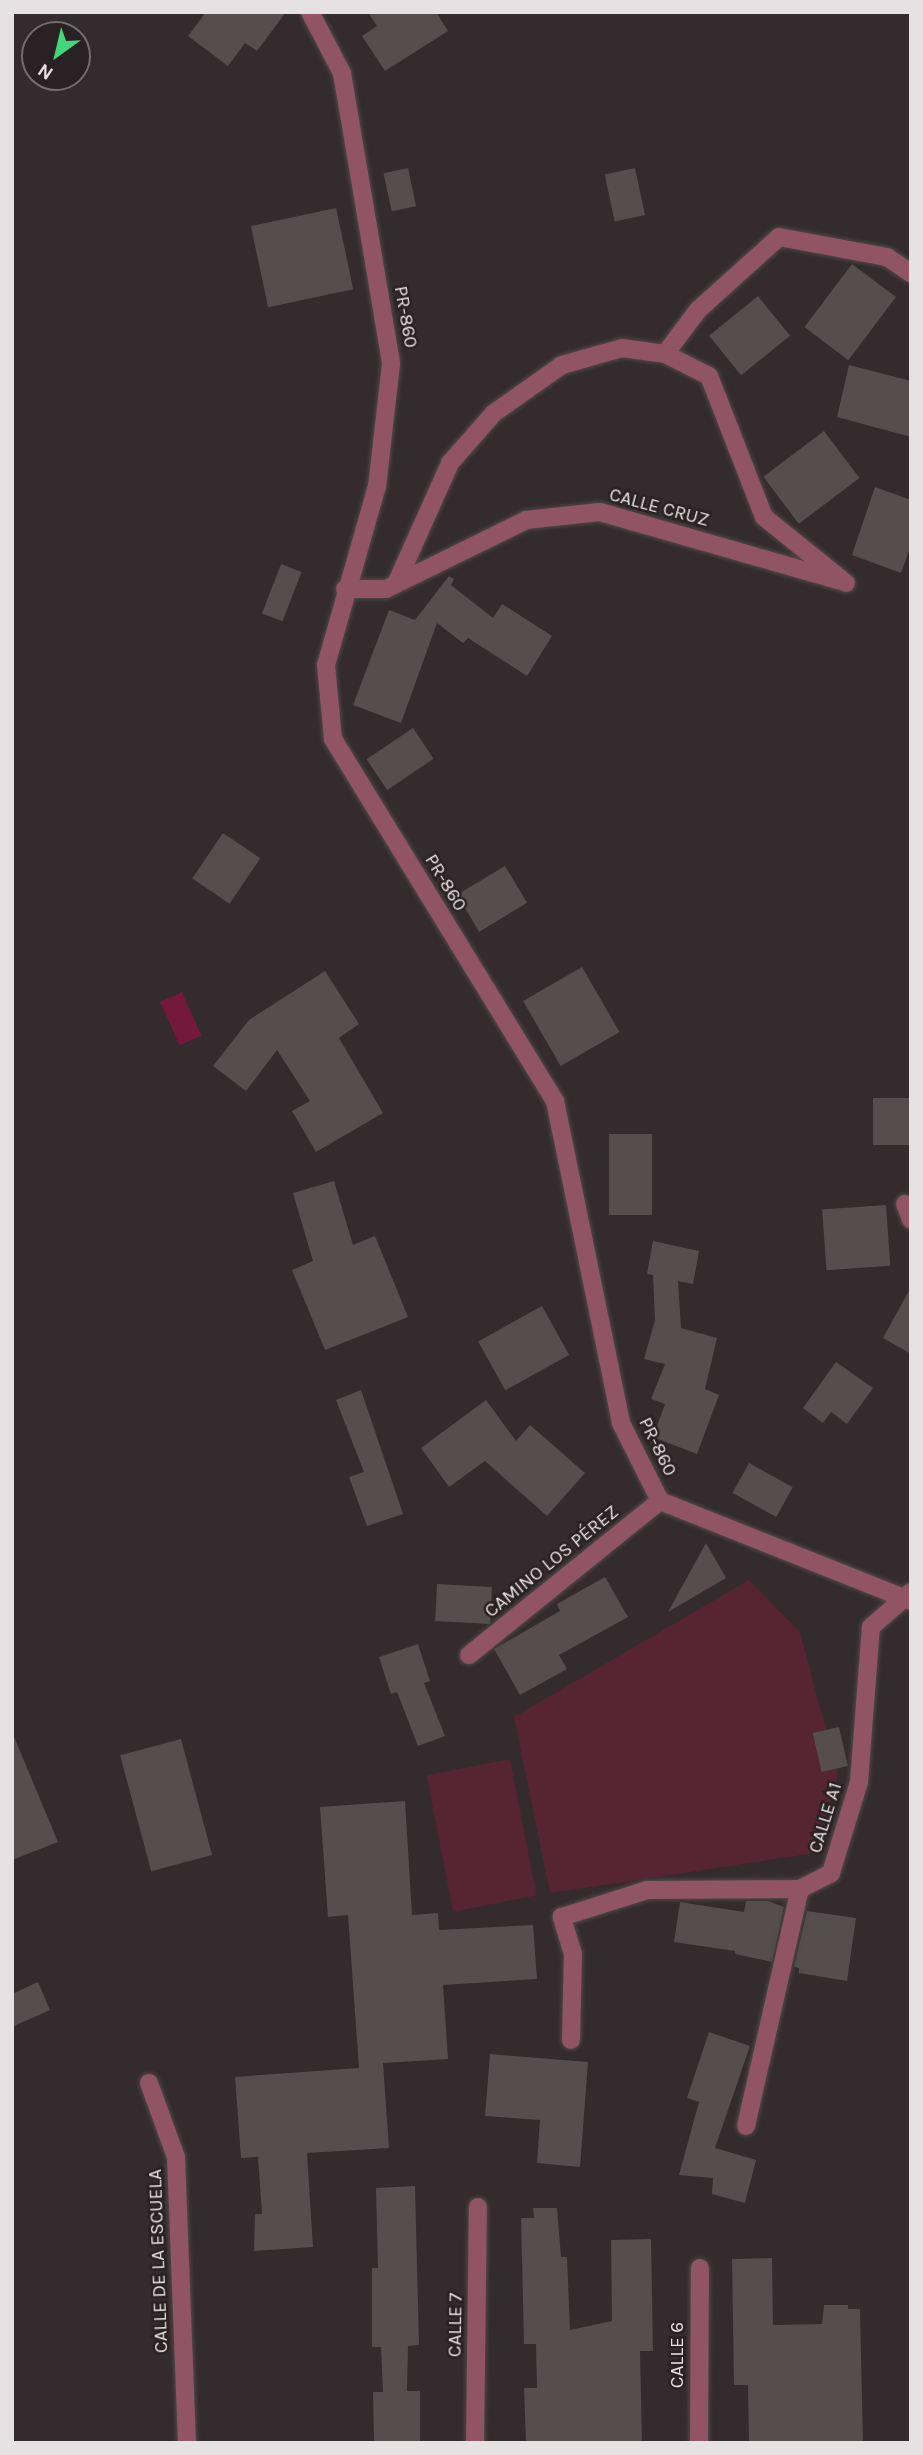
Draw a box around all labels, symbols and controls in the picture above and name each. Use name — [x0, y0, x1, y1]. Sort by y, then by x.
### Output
north arrow — [21, 21, 91, 91]
text: N — [34, 59, 57, 85]
street label: PR-860 — [388, 284, 422, 350]
street label: CALLE CRUZ — [607, 484, 711, 532]
street label: PR-860 — [419, 850, 471, 916]
street label: PR-860 — [633, 1414, 681, 1480]
street label: CAMINO LOS PÉREZ — [480, 1501, 624, 1623]
street label: CALLE A1 — [804, 1780, 848, 1856]
street label: CALLE DE LA ESCUELA — [144, 2169, 174, 2353]
street label: CALLE 7 — [444, 2293, 468, 2357]
street label: CALLE 6 — [667, 2322, 689, 2388]

